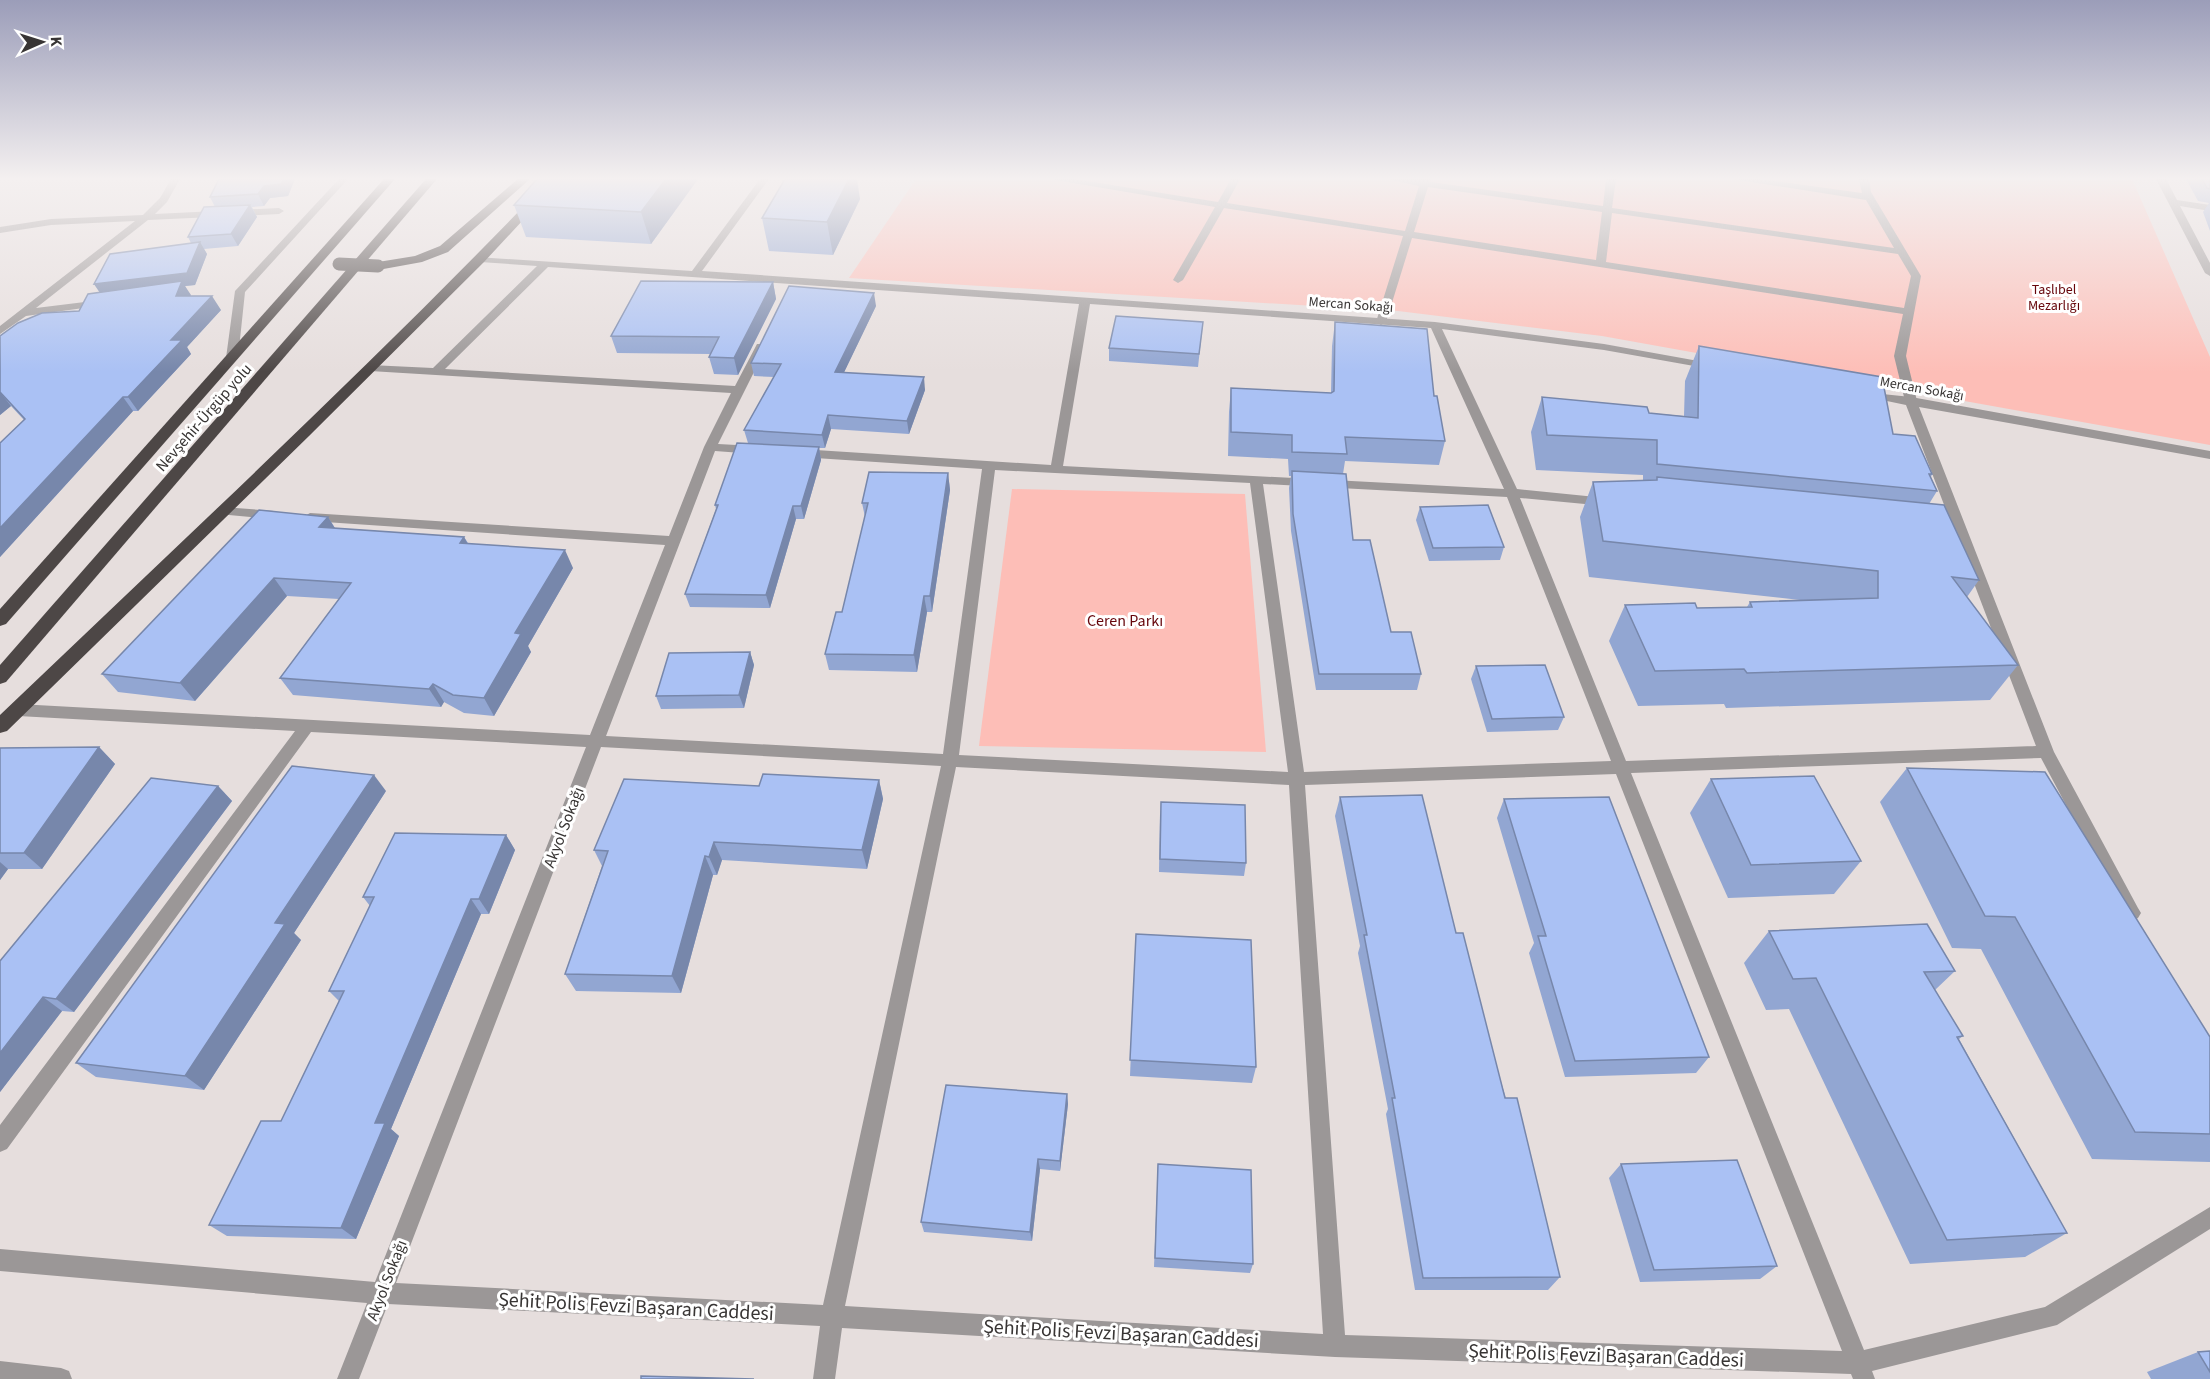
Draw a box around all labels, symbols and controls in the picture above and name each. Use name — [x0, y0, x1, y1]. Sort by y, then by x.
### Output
north arrow — [12, 12, 72, 72]
text: K — [45, 36, 67, 47]
park label: Taşlıbel Mezarlığı — [2028, 280, 2080, 316]
street label: Mercan Sokağı — [1308, 292, 1394, 318]
street label: Nevşehir-Ürgüp yolu — [151, 359, 257, 476]
street label: Mercan Sokağı — [1878, 372, 1965, 406]
park label: Ceren Parkı — [1087, 610, 1163, 632]
street label: Akyol Sokağı — [538, 784, 589, 871]
street label: Akyol Sokağı — [361, 1237, 412, 1324]
street label: Şehit Polis Fevzi Başaran Caddesi — [497, 1286, 774, 1328]
street label: Şehit Polis Fevzi Başaran Caddesi — [982, 1313, 1259, 1355]
street label: Şehit Polis Fevzi Başaran Caddesi — [1468, 1337, 1744, 1375]

